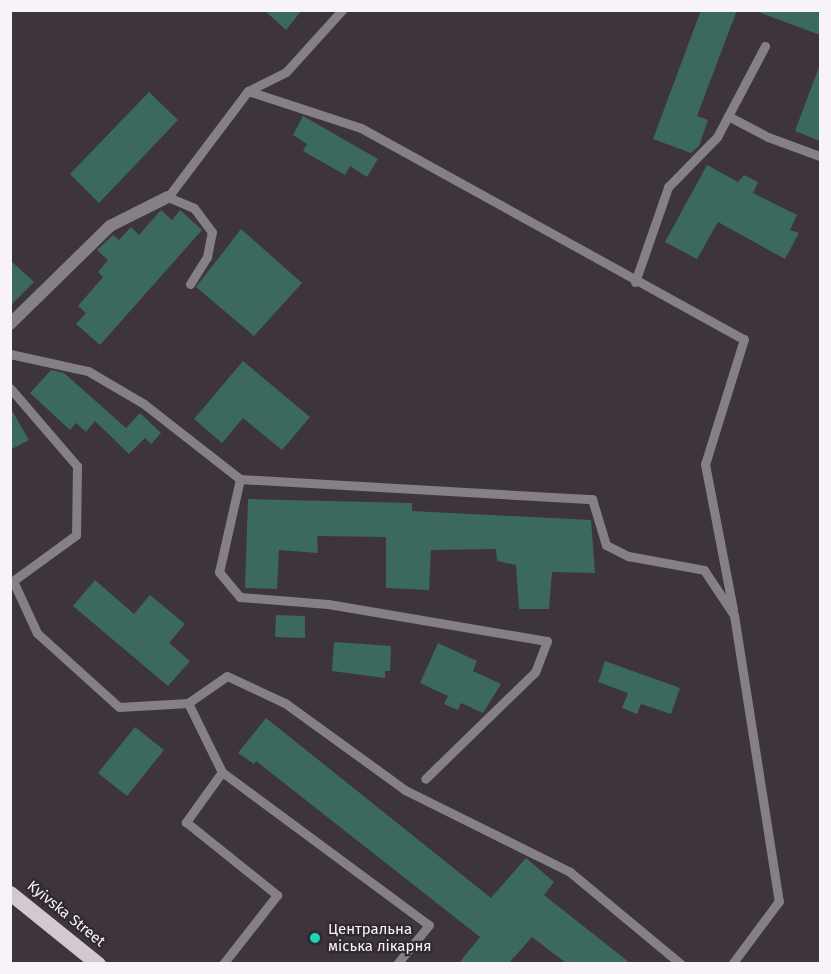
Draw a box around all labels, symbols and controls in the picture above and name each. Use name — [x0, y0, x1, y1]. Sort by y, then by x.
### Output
street label: Kyivska Street — [23, 877, 109, 951]
place label: Центральна міська лікарня — [328, 920, 432, 955]
marker: Центральна міська лікарня — [306, 929, 324, 947]

